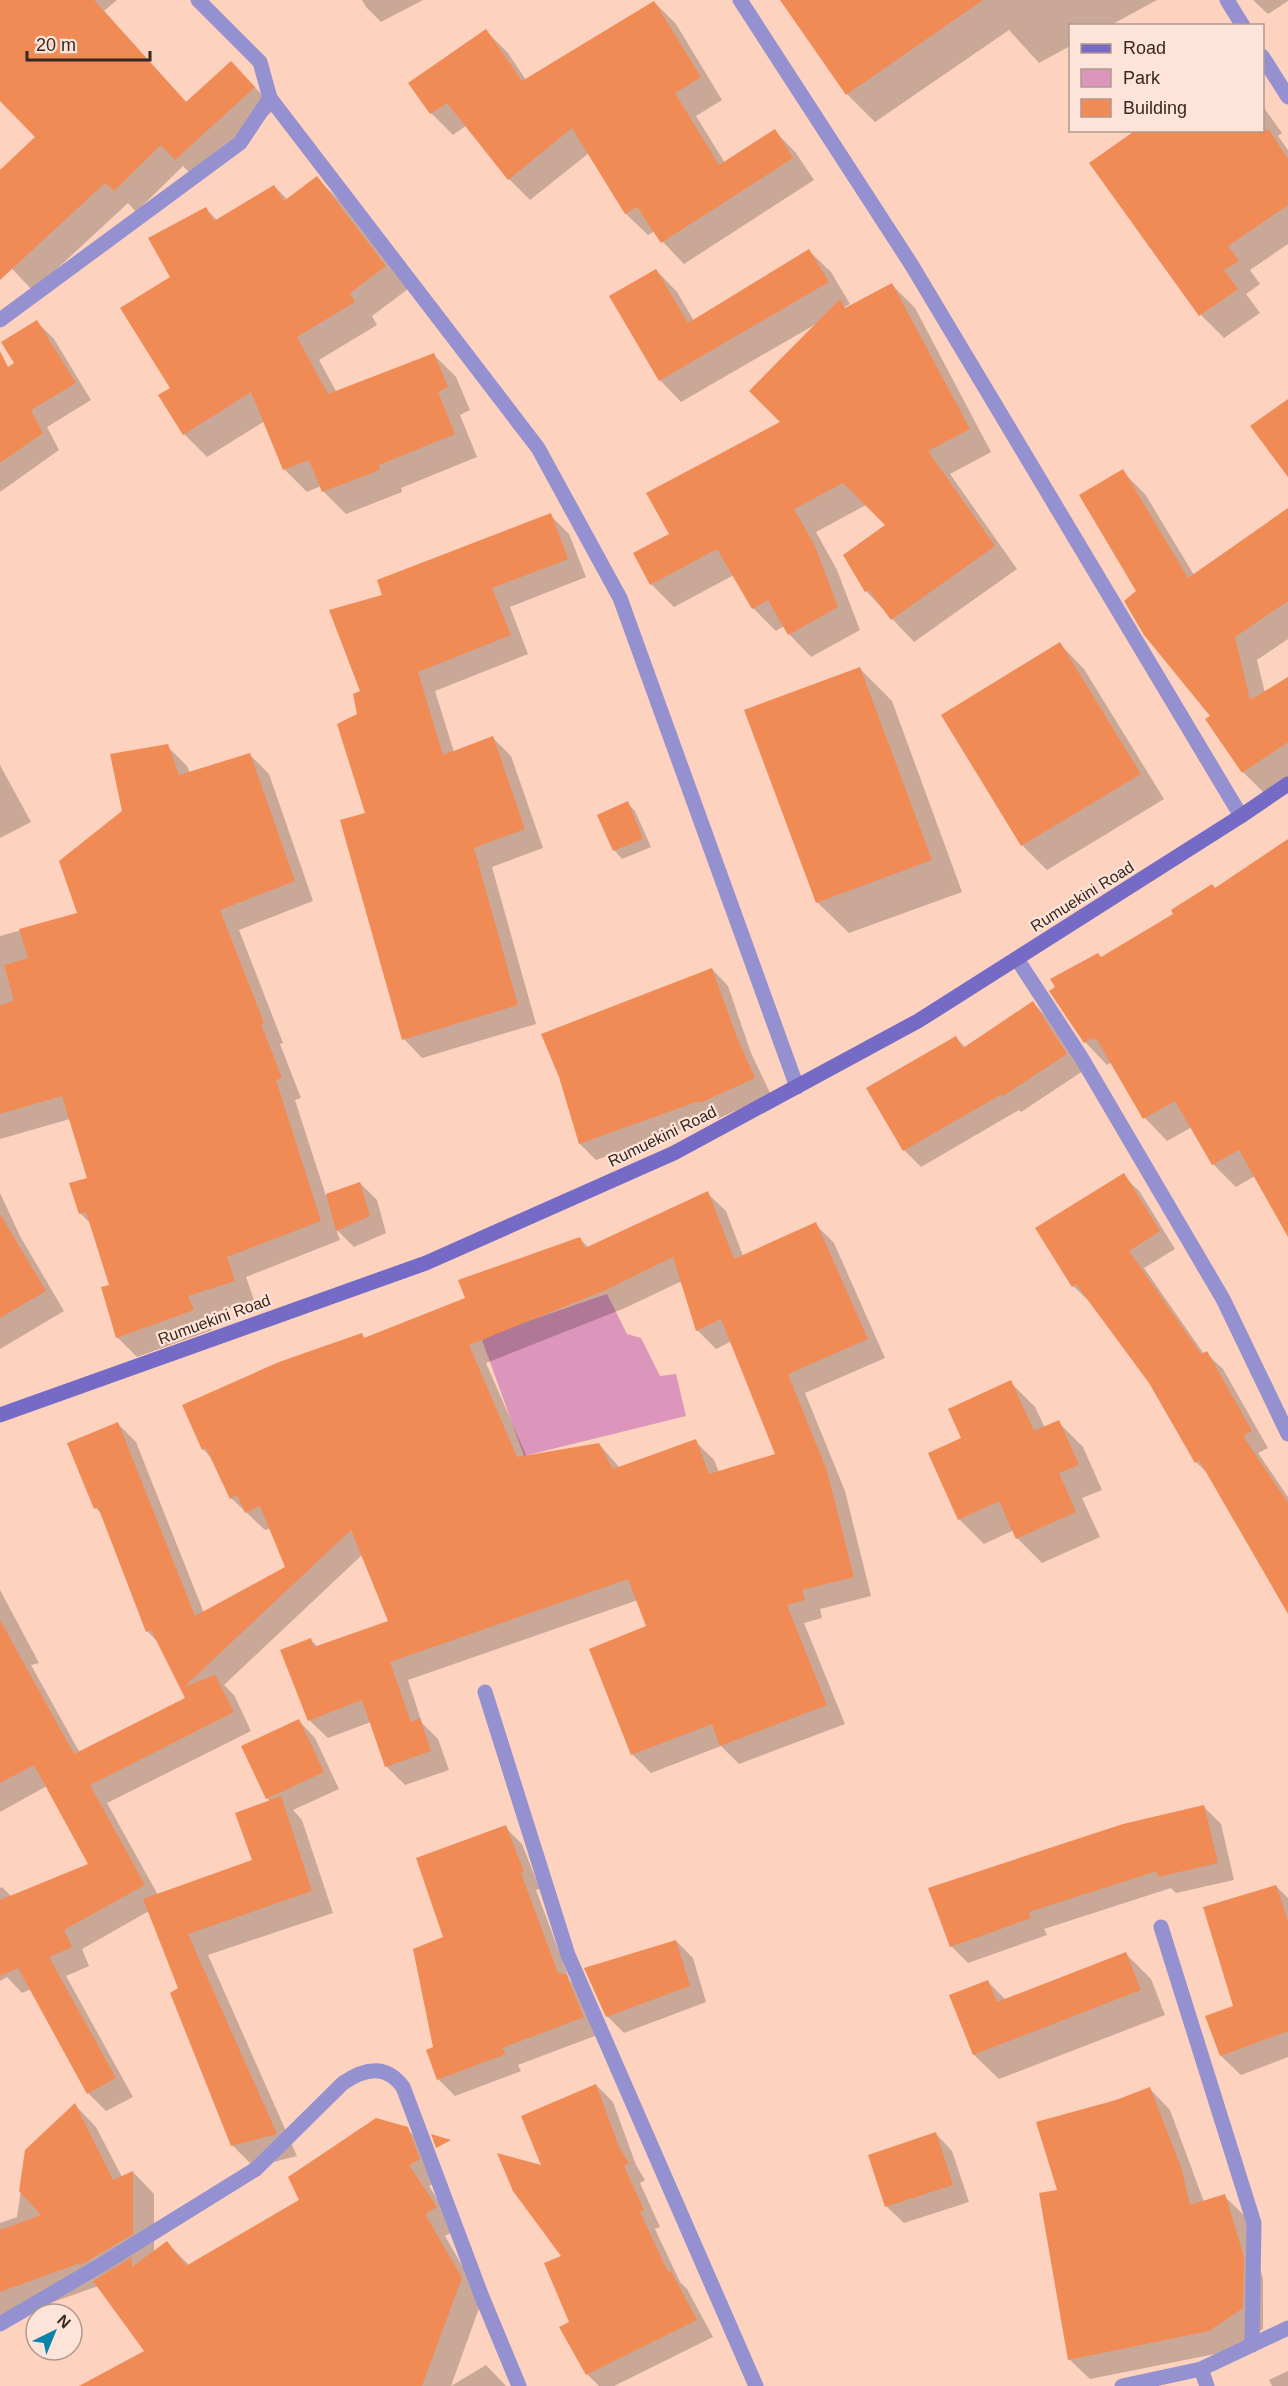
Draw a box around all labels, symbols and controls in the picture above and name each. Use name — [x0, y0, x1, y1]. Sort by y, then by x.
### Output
scale bar — [27, 24, 150, 62]
legend — [1069, 24, 1264, 132]
text: 20 m — [36, 35, 76, 55]
text: Road — [1123, 38, 1166, 58]
text: Park — [1123, 68, 1161, 88]
text: Building — [1123, 98, 1187, 118]
street label: Rumuekini Road — [1028, 858, 1137, 935]
street label: Rumuekini Road — [605, 1103, 719, 1170]
street label: Rumuekini Road — [156, 1291, 273, 1348]
north arrow — [24, 2302, 84, 2362]
text: N — [54, 2311, 74, 2332]

